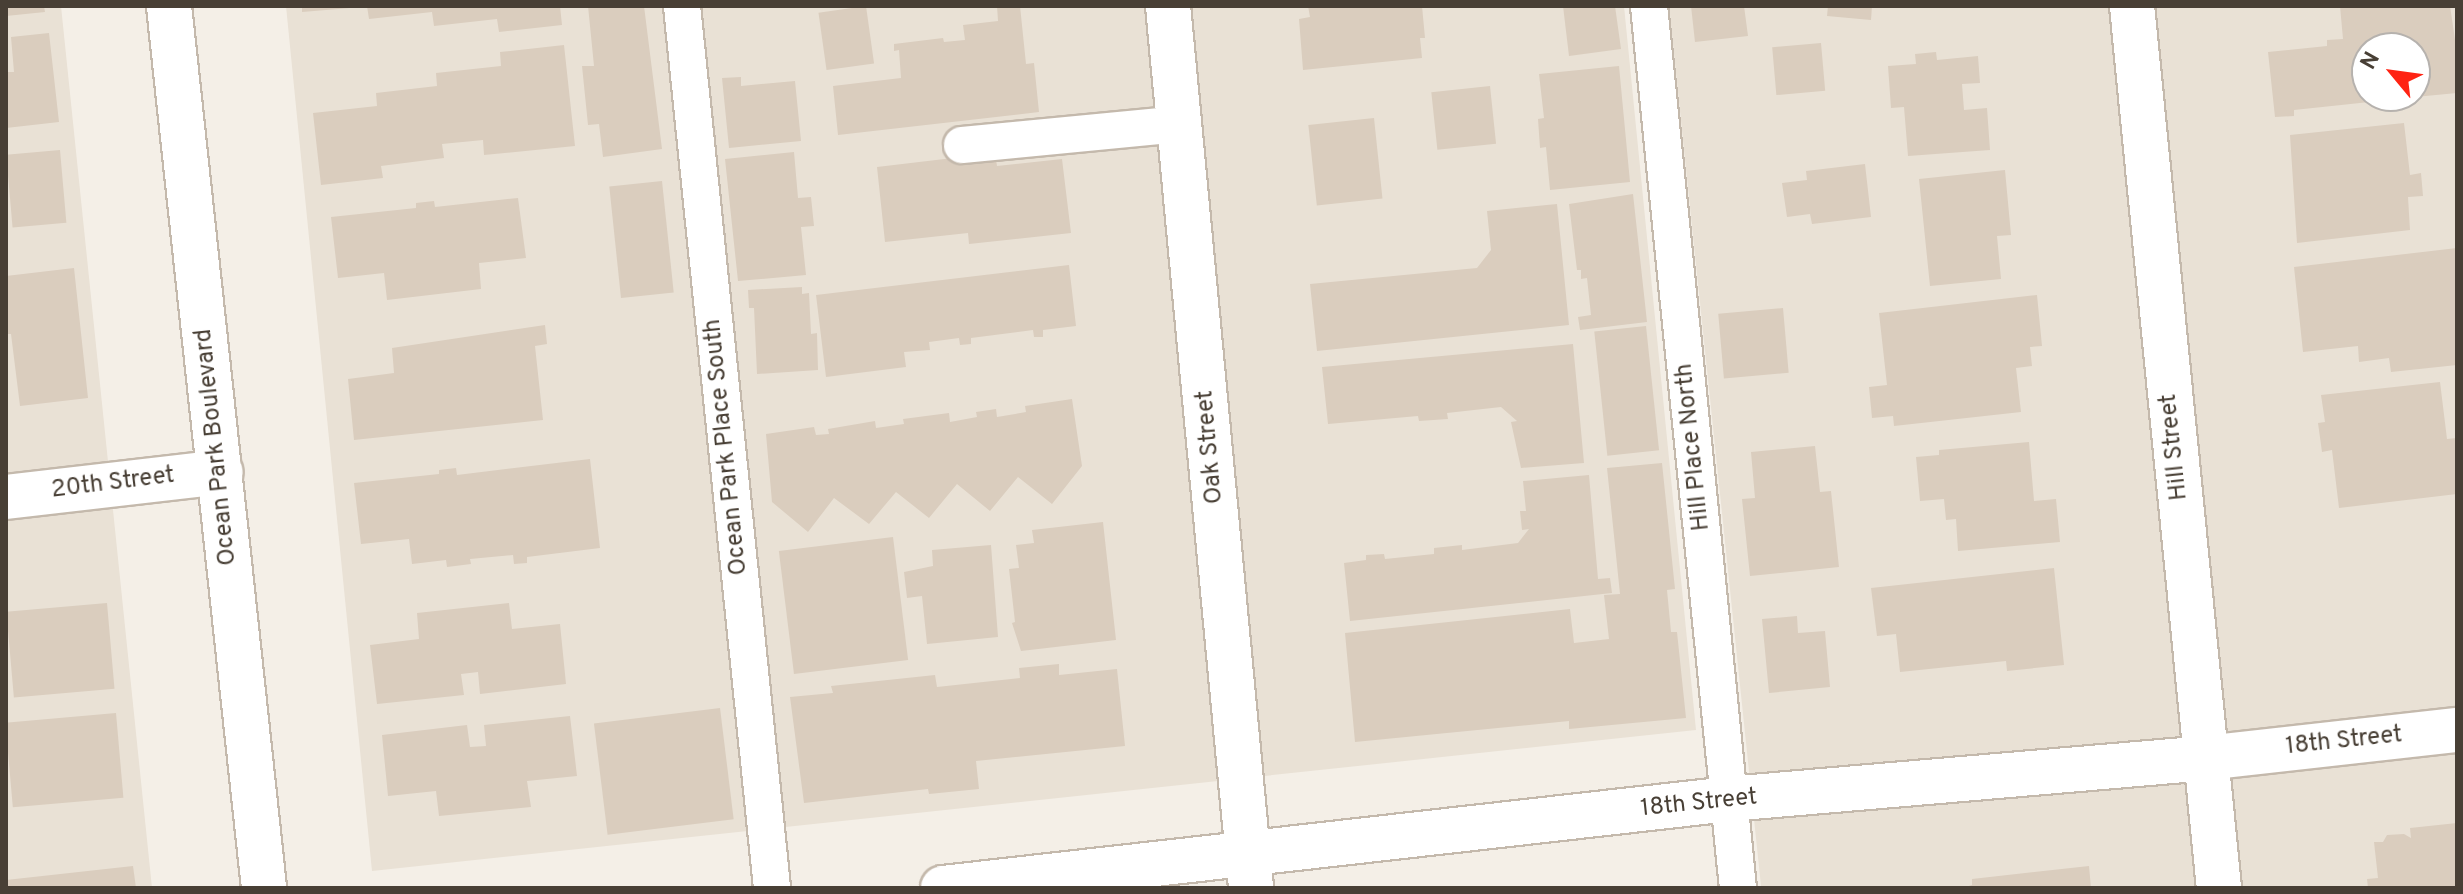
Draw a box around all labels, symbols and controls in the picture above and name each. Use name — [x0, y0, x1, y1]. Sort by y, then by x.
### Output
north arrow — [2351, 32, 2431, 112]
text: N — [2356, 48, 2387, 75]
street label: Ocean Park Place South — [699, 317, 755, 577]
street label: Ocean Park Boulevard — [190, 327, 244, 567]
street label: Hill Place North — [1671, 362, 1717, 532]
street label: Oak Street — [1192, 389, 1230, 505]
street label: Hill Street — [2155, 392, 2195, 502]
street label: 20th Street — [50, 462, 176, 506]
street label: 18th Street — [2284, 722, 2404, 762]
street label: 18th Street — [1639, 784, 1759, 824]

